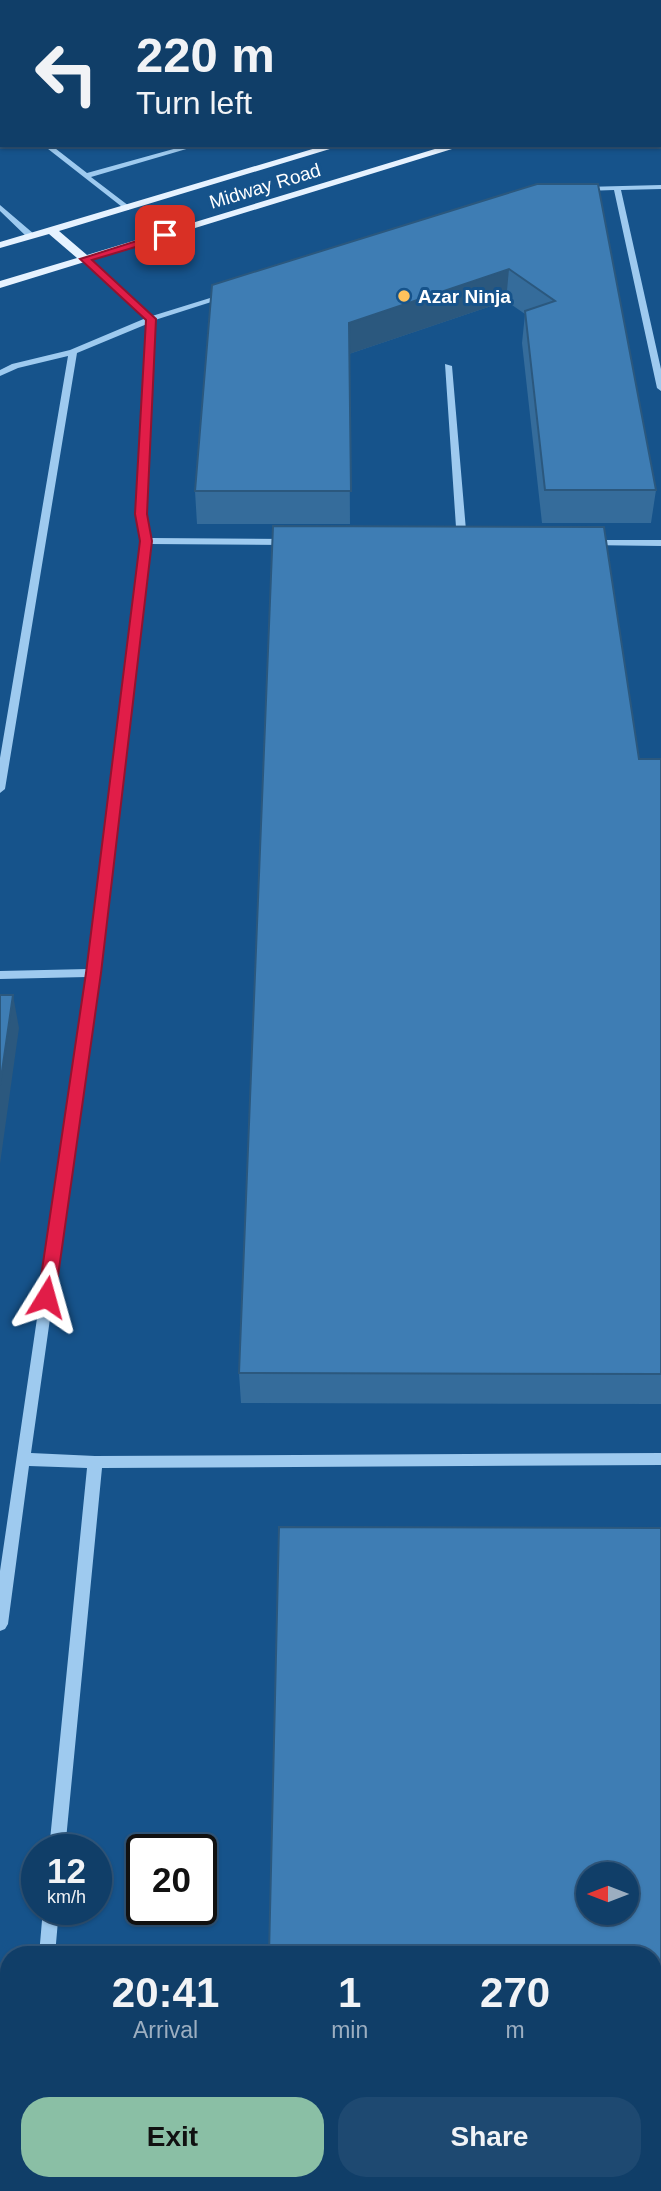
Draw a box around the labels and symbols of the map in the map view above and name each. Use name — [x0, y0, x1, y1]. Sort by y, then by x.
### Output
street label: Midway Road — [207, 159, 323, 213]
pin — [135, 205, 195, 265]
place label: Azar Ninja — [418, 286, 511, 307]
marker: Azar Ninja — [396, 288, 412, 304]
position arrow — [9, 1260, 83, 1334]
speed limit sign: 20 — [126, 1834, 217, 1925]
north arrow — [576, 1862, 639, 1925]

